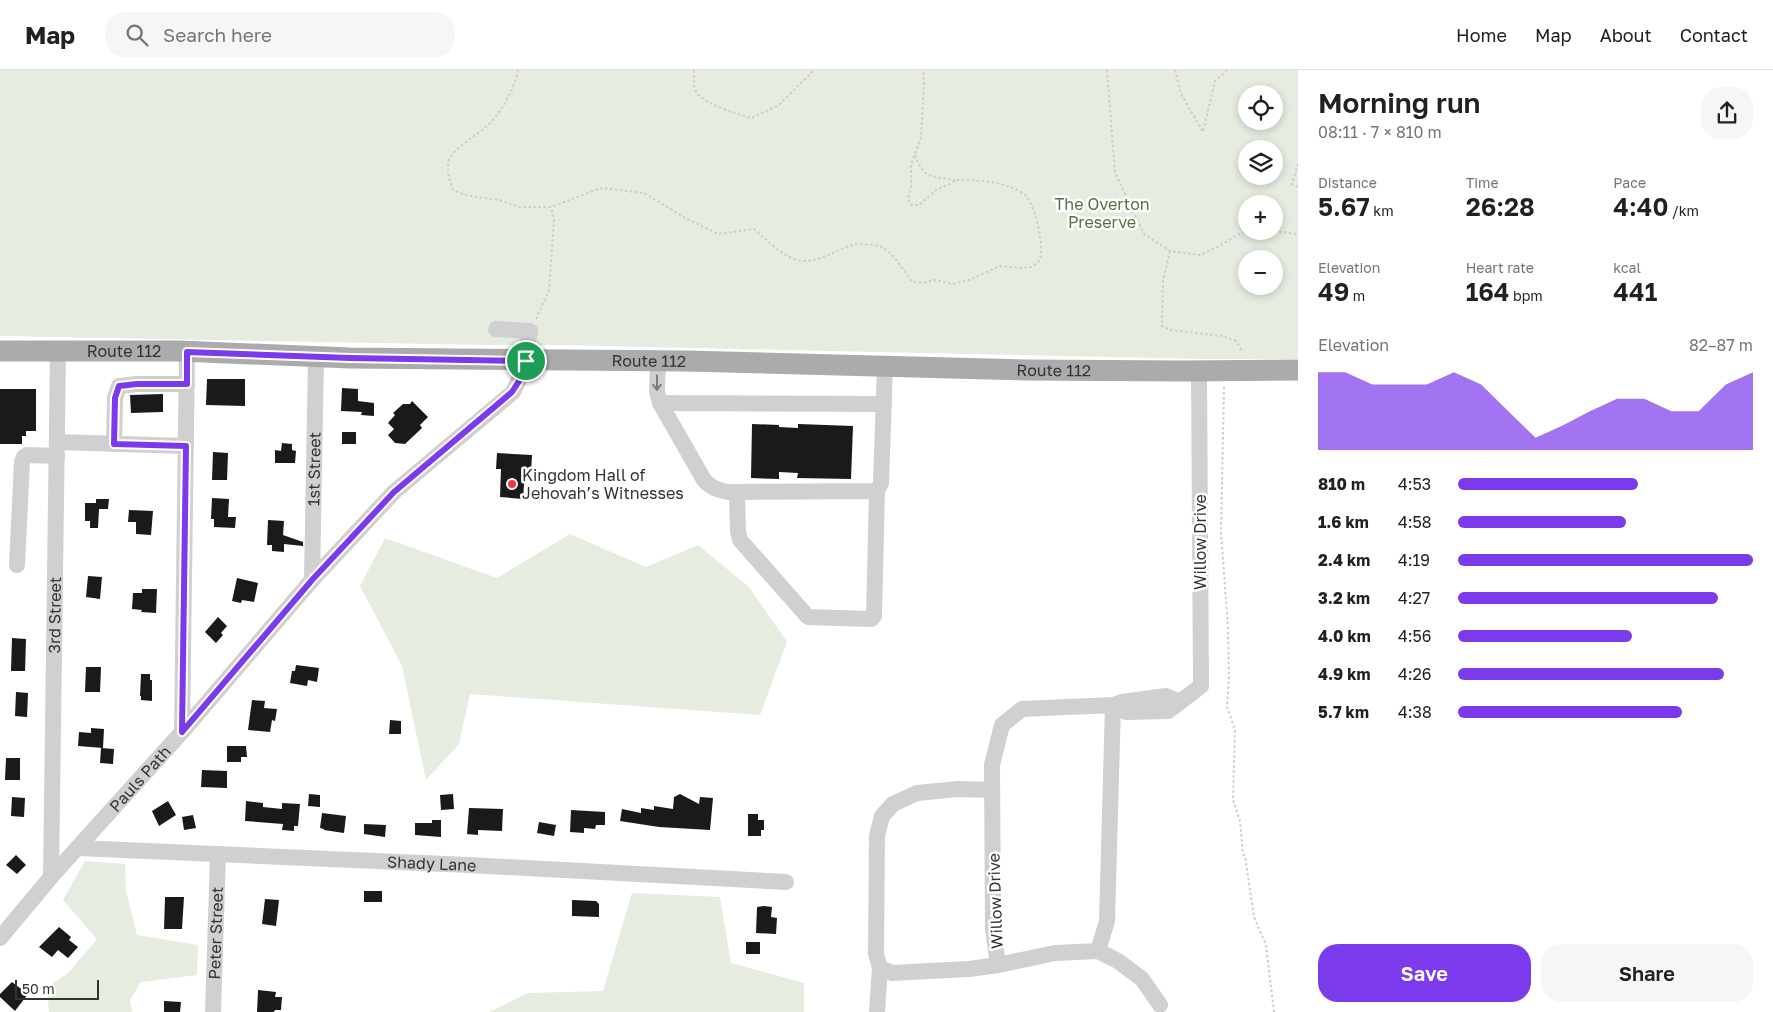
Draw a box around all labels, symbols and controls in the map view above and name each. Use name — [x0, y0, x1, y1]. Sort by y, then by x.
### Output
search box — [105, 12, 455, 57]
text: Map — [25, 20, 75, 49]
icon: search — [123, 21, 151, 49]
text: Search here — [163, 23, 272, 46]
text: Home — [1456, 24, 1507, 46]
text: Map — [1535, 24, 1572, 46]
text: About — [1600, 24, 1652, 46]
text: Contact — [1680, 24, 1748, 46]
map controls — [1238, 85, 1283, 295]
button: locate — [1238, 85, 1283, 130]
text: Morning run — [1318, 86, 1481, 119]
button: share — [1701, 87, 1753, 139]
text: 08:11 · 7 × 810 m — [1318, 122, 1442, 142]
button: layers — [1238, 140, 1283, 185]
text: Distance — [1318, 174, 1377, 191]
text: Time — [1466, 174, 1499, 191]
text: Pace — [1613, 174, 1646, 191]
text: 5.67 — [1318, 191, 1370, 222]
text: 26:28 — [1466, 191, 1535, 222]
text: 4:40 — [1613, 191, 1668, 222]
park label: The Overton Preserve — [1054, 194, 1150, 232]
button: + — [1238, 195, 1283, 240]
text: km — [1370, 202, 1394, 219]
text: /km — [1668, 202, 1699, 219]
button: − — [1238, 250, 1283, 295]
text: Elevation — [1318, 259, 1380, 276]
text: Heart rate — [1466, 259, 1534, 276]
text: kcal — [1613, 259, 1641, 276]
text: 49 — [1318, 276, 1349, 307]
text: 164 — [1466, 276, 1510, 307]
text: 441 — [1613, 276, 1657, 307]
text: m — [1349, 287, 1365, 304]
text: bpm — [1510, 287, 1543, 304]
text: Elevation — [1318, 335, 1389, 355]
text: 82–87 m — [1689, 335, 1753, 355]
pin — [505, 340, 547, 382]
street label: Route 112 — [87, 341, 161, 361]
icon: arrive — [512, 347, 540, 375]
street label: Route 112 — [611, 350, 686, 371]
street label: Route 112 — [1016, 360, 1091, 380]
one-way arrow — [652, 374, 662, 390]
street label: 1st Street — [303, 432, 325, 506]
place label: Kingdom Hall of Jehovah’s Witnesses — [522, 465, 684, 503]
text: 810 m — [1318, 474, 1365, 494]
text: 4:53 — [1398, 474, 1431, 494]
marker: Kingdom Hall of Jehovah’s Witnesses — [506, 478, 518, 490]
street label: Willow Drive — [1190, 494, 1210, 590]
text: 1.6 km — [1318, 512, 1369, 532]
text: 4:58 — [1398, 512, 1432, 532]
text: 2.4 km — [1318, 550, 1370, 570]
text: 4:19 — [1398, 550, 1430, 570]
street label: 3rd Street — [44, 577, 65, 654]
text: 3.2 km — [1318, 588, 1370, 608]
text: 4:27 — [1398, 588, 1430, 608]
text: 4.0 km — [1318, 626, 1371, 646]
text: 4:56 — [1398, 626, 1432, 646]
text: 4.9 km — [1318, 664, 1371, 684]
text: 4:26 — [1398, 664, 1432, 684]
text: 5.7 km — [1318, 702, 1369, 722]
text: 4:38 — [1398, 702, 1432, 722]
street label: Pauls Path — [105, 742, 175, 816]
street label: Shady Lane — [387, 851, 477, 875]
street label: Willow Drive — [983, 853, 1007, 949]
street label: Peter Street — [204, 886, 227, 980]
button: Save — [1318, 944, 1531, 1002]
button: Share — [1541, 944, 1753, 1002]
scale bar — [15, 977, 99, 1000]
text: 50 m — [22, 980, 55, 997]

